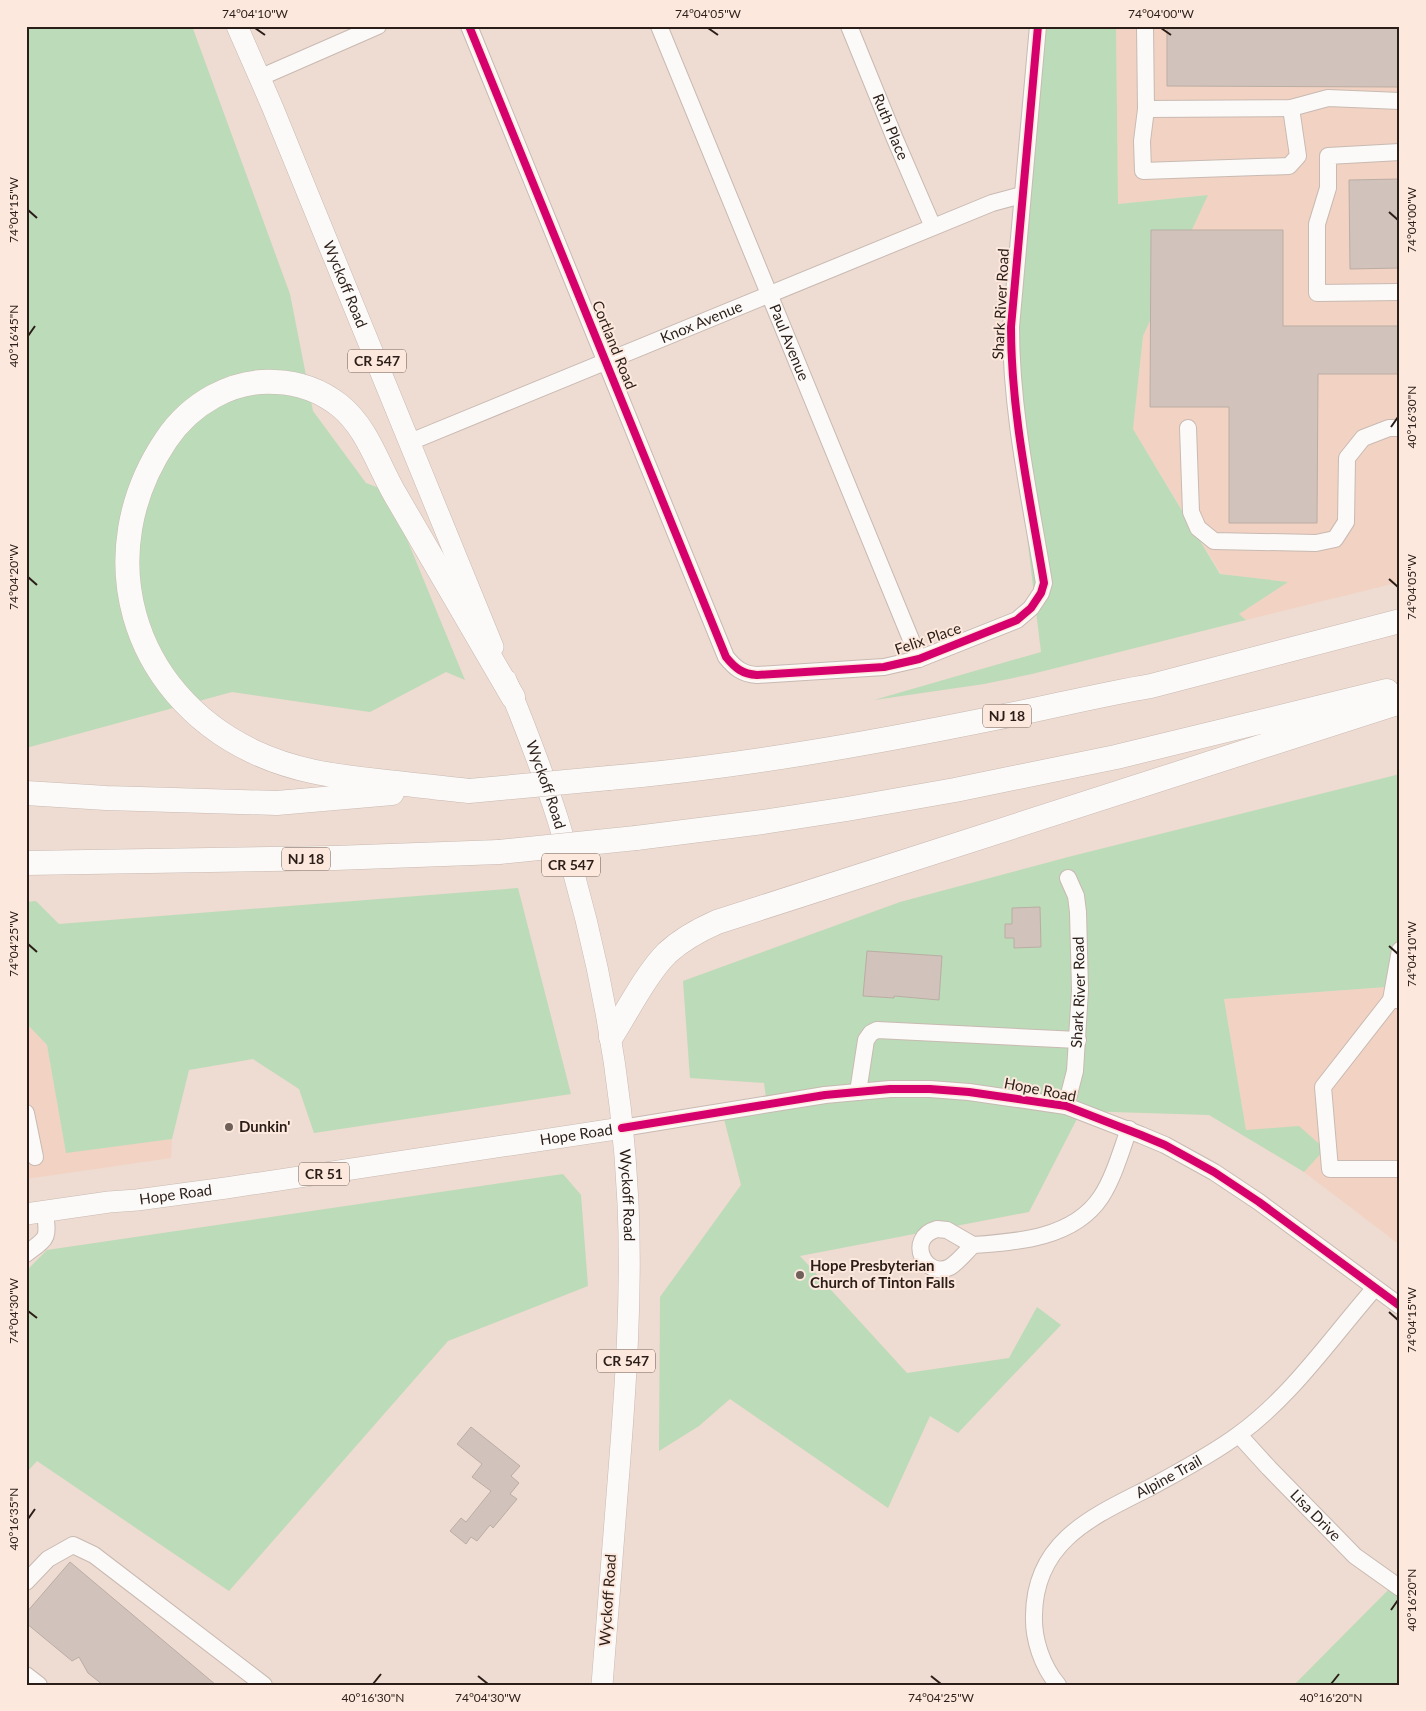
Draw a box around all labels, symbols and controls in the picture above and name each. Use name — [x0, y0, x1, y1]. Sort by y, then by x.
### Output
text: 74°04'10"W — [222, 6, 289, 21]
text: 74°04'05"W — [675, 6, 742, 21]
text: 74°04'00"W — [1128, 6, 1195, 21]
street label: Ruth Place — [869, 91, 913, 162]
text: 74°04'15"W — [6, 176, 21, 243]
text: 74°04'00"W — [1404, 186, 1419, 253]
street label: Wyckoff Road — [320, 238, 372, 330]
street label: Shark River Road — [988, 248, 1012, 360]
street label: Knox Avenue — [657, 297, 745, 346]
street label: Cortland Road — [589, 298, 641, 392]
street label: Paul Avenue — [766, 301, 814, 383]
text: 40°16'45"N — [6, 305, 21, 367]
road number: CR 547 — [348, 350, 406, 372]
text: 40°16'30"N — [1404, 386, 1419, 448]
text: 74°04'20"W — [6, 543, 21, 610]
text: 74°04'05"W — [1404, 553, 1419, 620]
street label: Felix Place — [892, 618, 963, 658]
road number: NJ 18 — [983, 704, 1031, 728]
street label: Wyckoff Road — [523, 738, 570, 831]
road number: NJ 18 — [282, 848, 330, 871]
road number: CR 547 — [542, 854, 600, 876]
text: 74°04'25"W — [6, 910, 21, 977]
text: 74°04'10"W — [1404, 920, 1419, 987]
street label: Shark River Road — [1066, 936, 1088, 1048]
street label: Hope Road — [1003, 1073, 1078, 1105]
place label: Dunkin' — [239, 1117, 290, 1135]
street label: Hope Road — [539, 1120, 614, 1148]
marker: Dunkin' — [223, 1121, 235, 1133]
street label: Wyckoff Road — [616, 1148, 639, 1242]
road number: CR 51 — [299, 1162, 349, 1186]
street label: Hope Road — [138, 1180, 213, 1208]
place label: Hope Presbyterian Church of Tinton Falls — [810, 1256, 955, 1291]
marker: Hope Presbyterian Church of Tinton Falls — [794, 1269, 806, 1281]
text: 74°04'30"W — [6, 1277, 21, 1344]
text: 74°04'15"W — [1404, 1286, 1419, 1353]
road number: CR 547 — [597, 1350, 655, 1372]
street label: Alpine Trail — [1132, 1451, 1205, 1501]
street label: Lisa Drive — [1287, 1485, 1345, 1544]
text: 40°16'35"N — [6, 1488, 21, 1550]
street label: Wyckoff Road — [595, 1553, 619, 1647]
text: 40°16'20"N — [1404, 1569, 1419, 1631]
text: 40°16'30"N — [342, 1690, 404, 1705]
text: 74°04'30"W — [455, 1690, 522, 1705]
text: 74°04'25"W — [908, 1690, 975, 1705]
text: 40°16'20"N — [1300, 1690, 1362, 1705]

